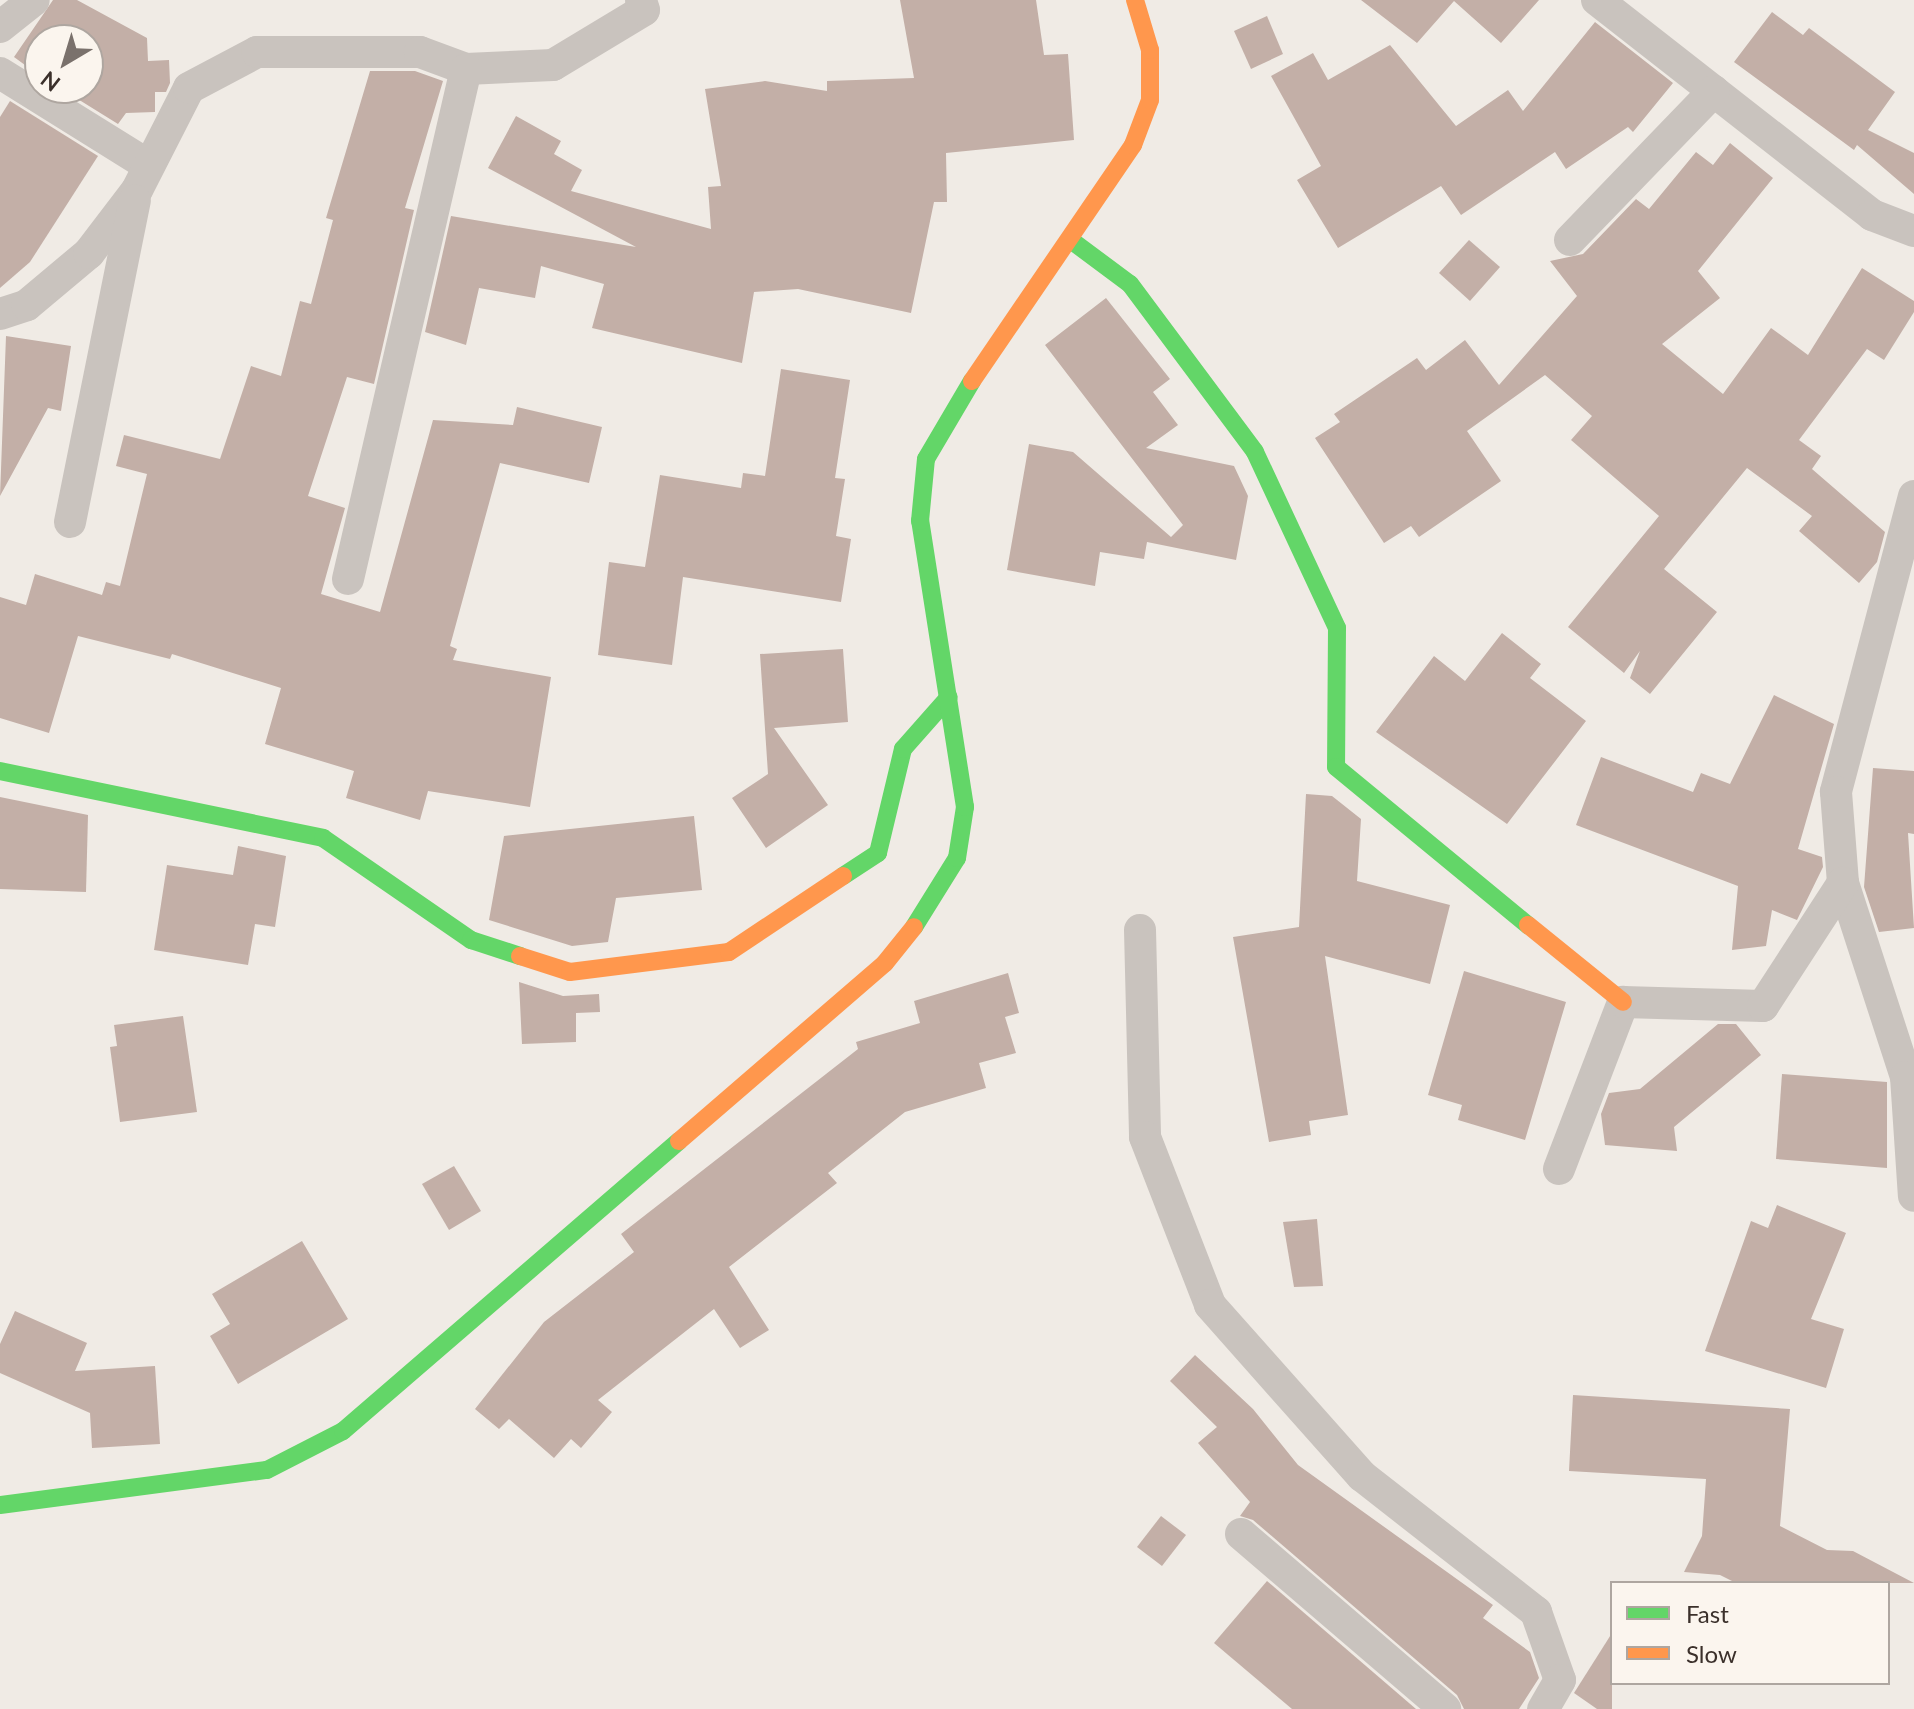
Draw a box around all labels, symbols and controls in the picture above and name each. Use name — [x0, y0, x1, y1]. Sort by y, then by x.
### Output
north arrow — [24, 24, 104, 104]
text: N — [35, 66, 65, 98]
legend — [1610, 1581, 1890, 1685]
text: Fast — [1686, 1599, 1729, 1628]
text: Slow — [1686, 1639, 1737, 1668]

